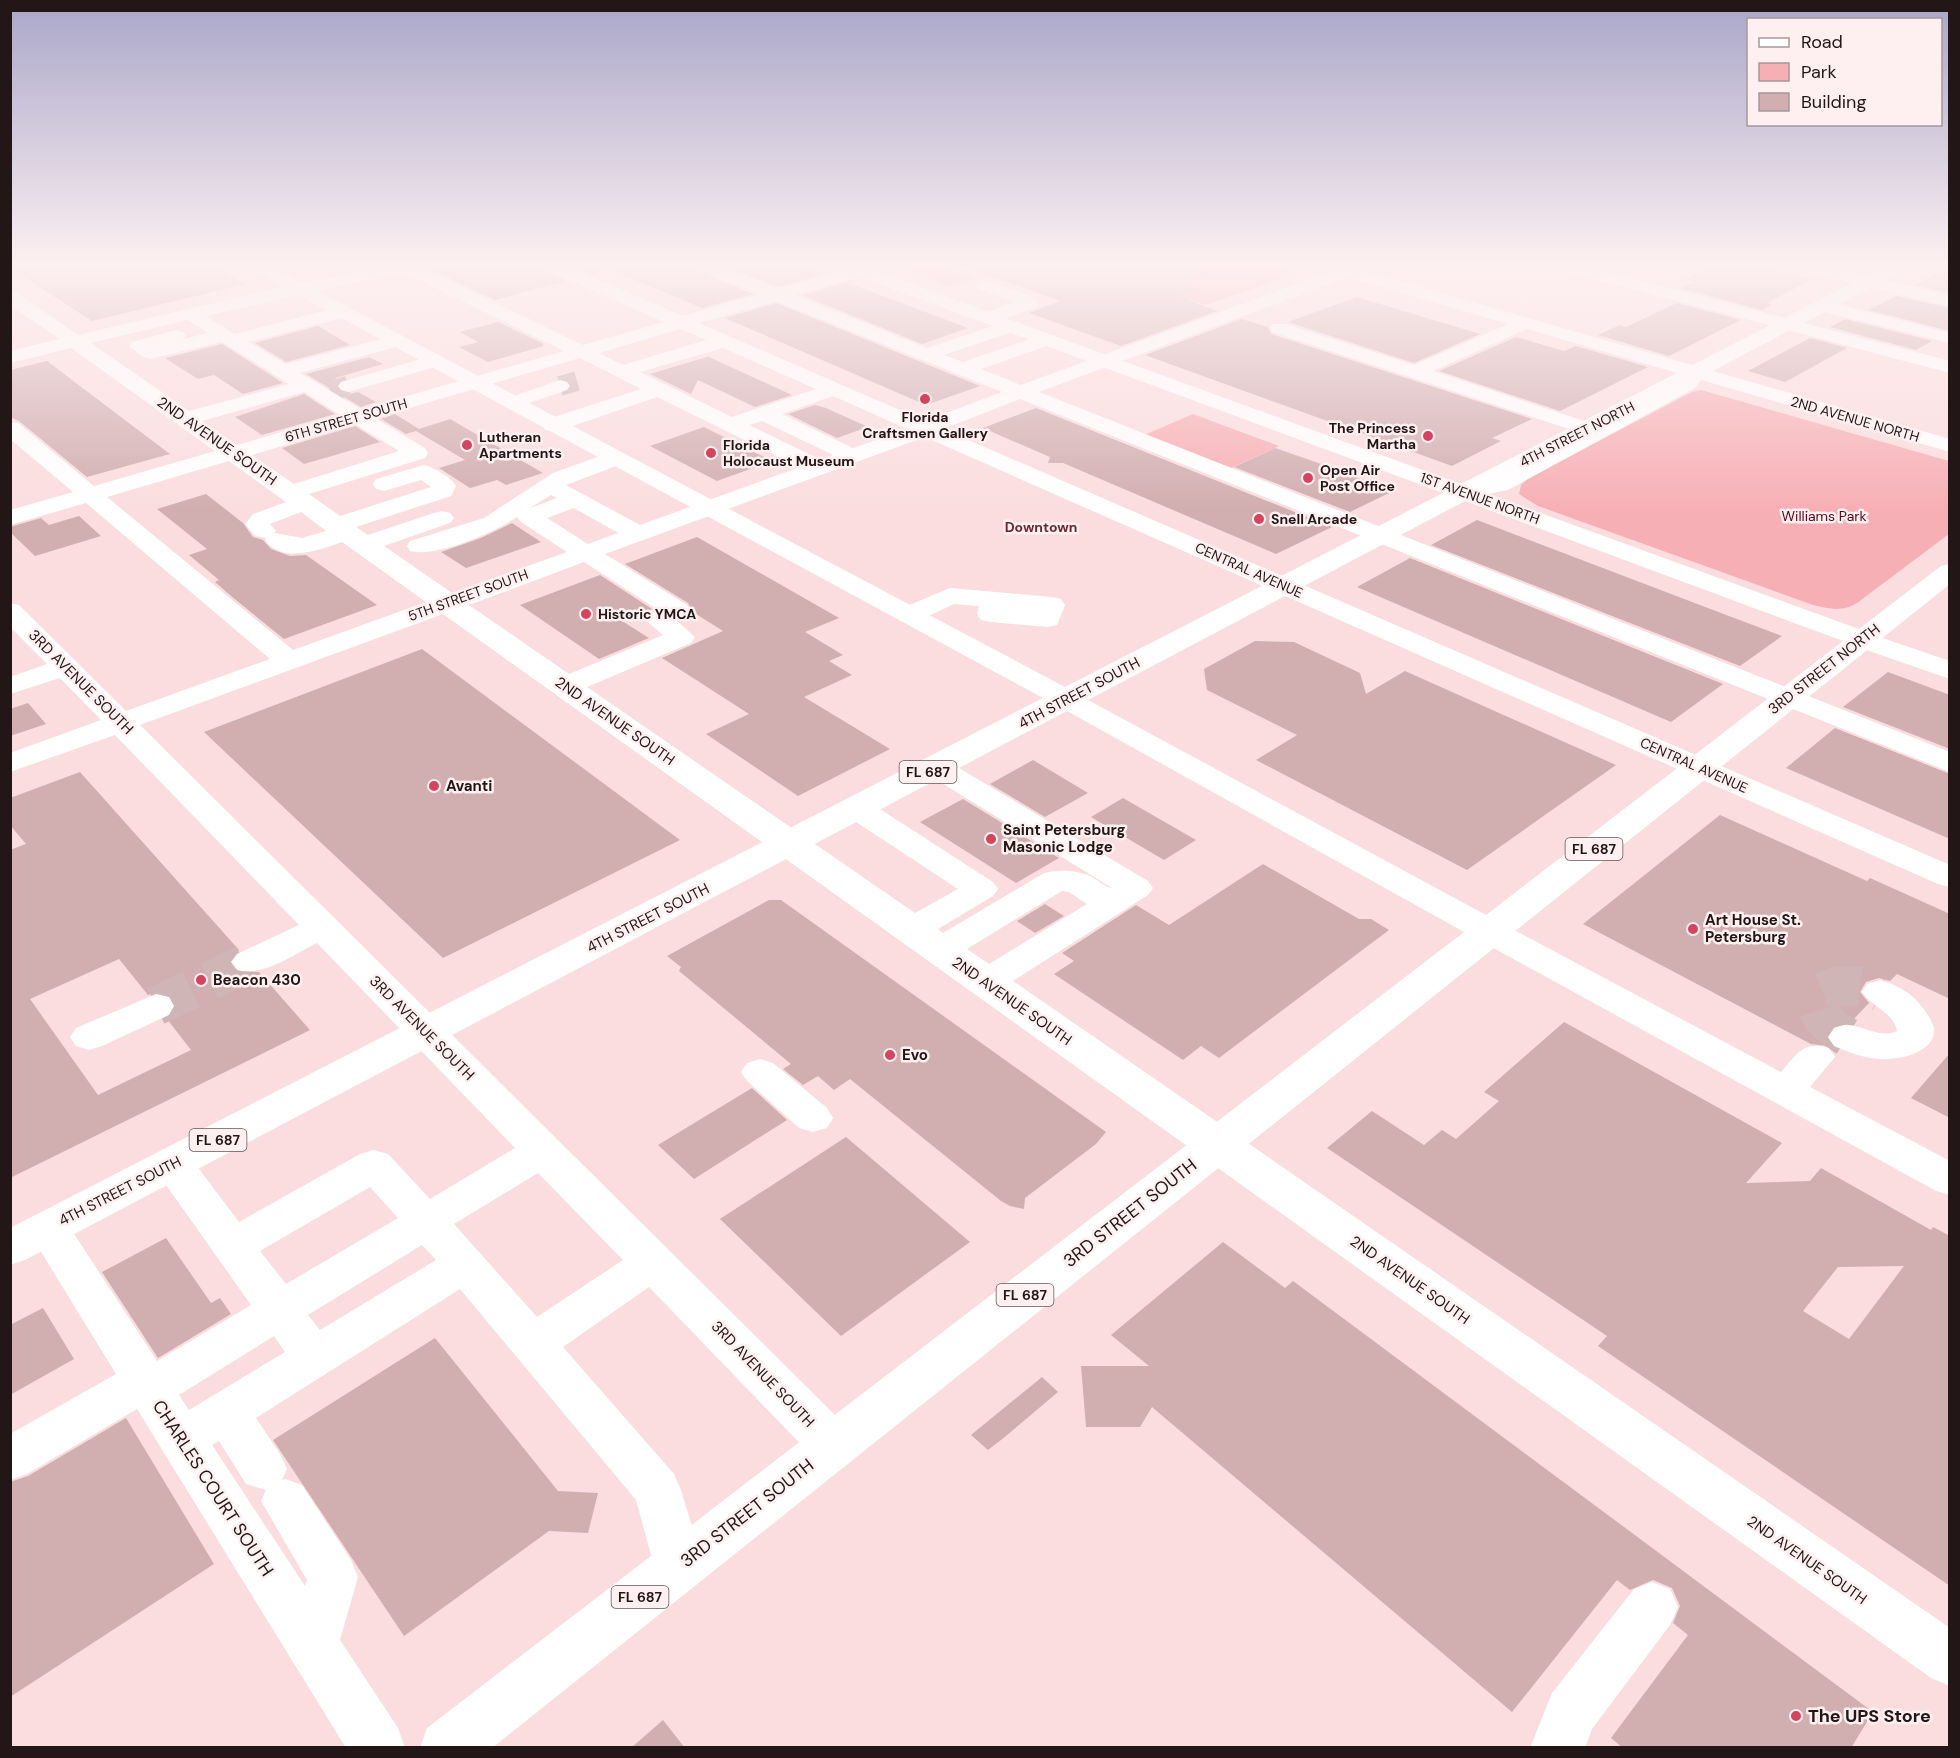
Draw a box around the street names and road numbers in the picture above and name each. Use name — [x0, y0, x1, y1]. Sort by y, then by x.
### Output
street label: 2ND AVENUE SOUTH — [153, 392, 281, 490]
street label: 2ND AVENUE NORTH — [1789, 392, 1921, 446]
street label: 6TH STREET SOUTH — [283, 394, 409, 446]
street label: 4TH STREET NORTH — [1516, 397, 1638, 471]
street label: 1ST AVENUE NORTH — [1418, 468, 1542, 528]
street label: CENTRAL AVENUE — [1192, 538, 1306, 602]
street label: 5TH STREET SOUTH — [406, 565, 530, 625]
street label: 3RD STREET NORTH — [1764, 619, 1884, 719]
street label: 3RD AVENUE SOUTH — [24, 625, 138, 739]
street label: 4TH STREET SOUTH — [1015, 652, 1143, 734]
street label: 2ND AVENUE SOUTH — [551, 672, 679, 770]
street label: CENTRAL AVENUE — [1637, 733, 1751, 797]
road number: FL 687 — [900, 761, 956, 783]
road number: FL 687 — [1566, 838, 1622, 860]
street label: 4TH STREET SOUTH — [583, 878, 713, 958]
street label: 2ND AVENUE SOUTH — [948, 952, 1076, 1050]
street label: 3RD AVENUE SOUTH — [365, 971, 479, 1085]
road number: FL 687 — [190, 1129, 246, 1151]
street label: 4TH STREET SOUTH — [55, 1151, 185, 1231]
street label: 3RD STREET SOUTH — [1058, 1153, 1202, 1273]
street label: 2ND AVENUE SOUTH — [1346, 1231, 1474, 1329]
road number: FL 687 — [996, 1284, 1054, 1306]
street label: 3RD AVENUE SOUTH — [707, 1317, 819, 1431]
street label: CHARLES COURT SOUTH — [147, 1395, 279, 1581]
street label: 3RD STREET SOUTH — [675, 1453, 819, 1573]
street label: 2ND AVENUE SOUTH — [1743, 1511, 1871, 1609]
road number: FL 687 — [612, 1586, 668, 1608]

